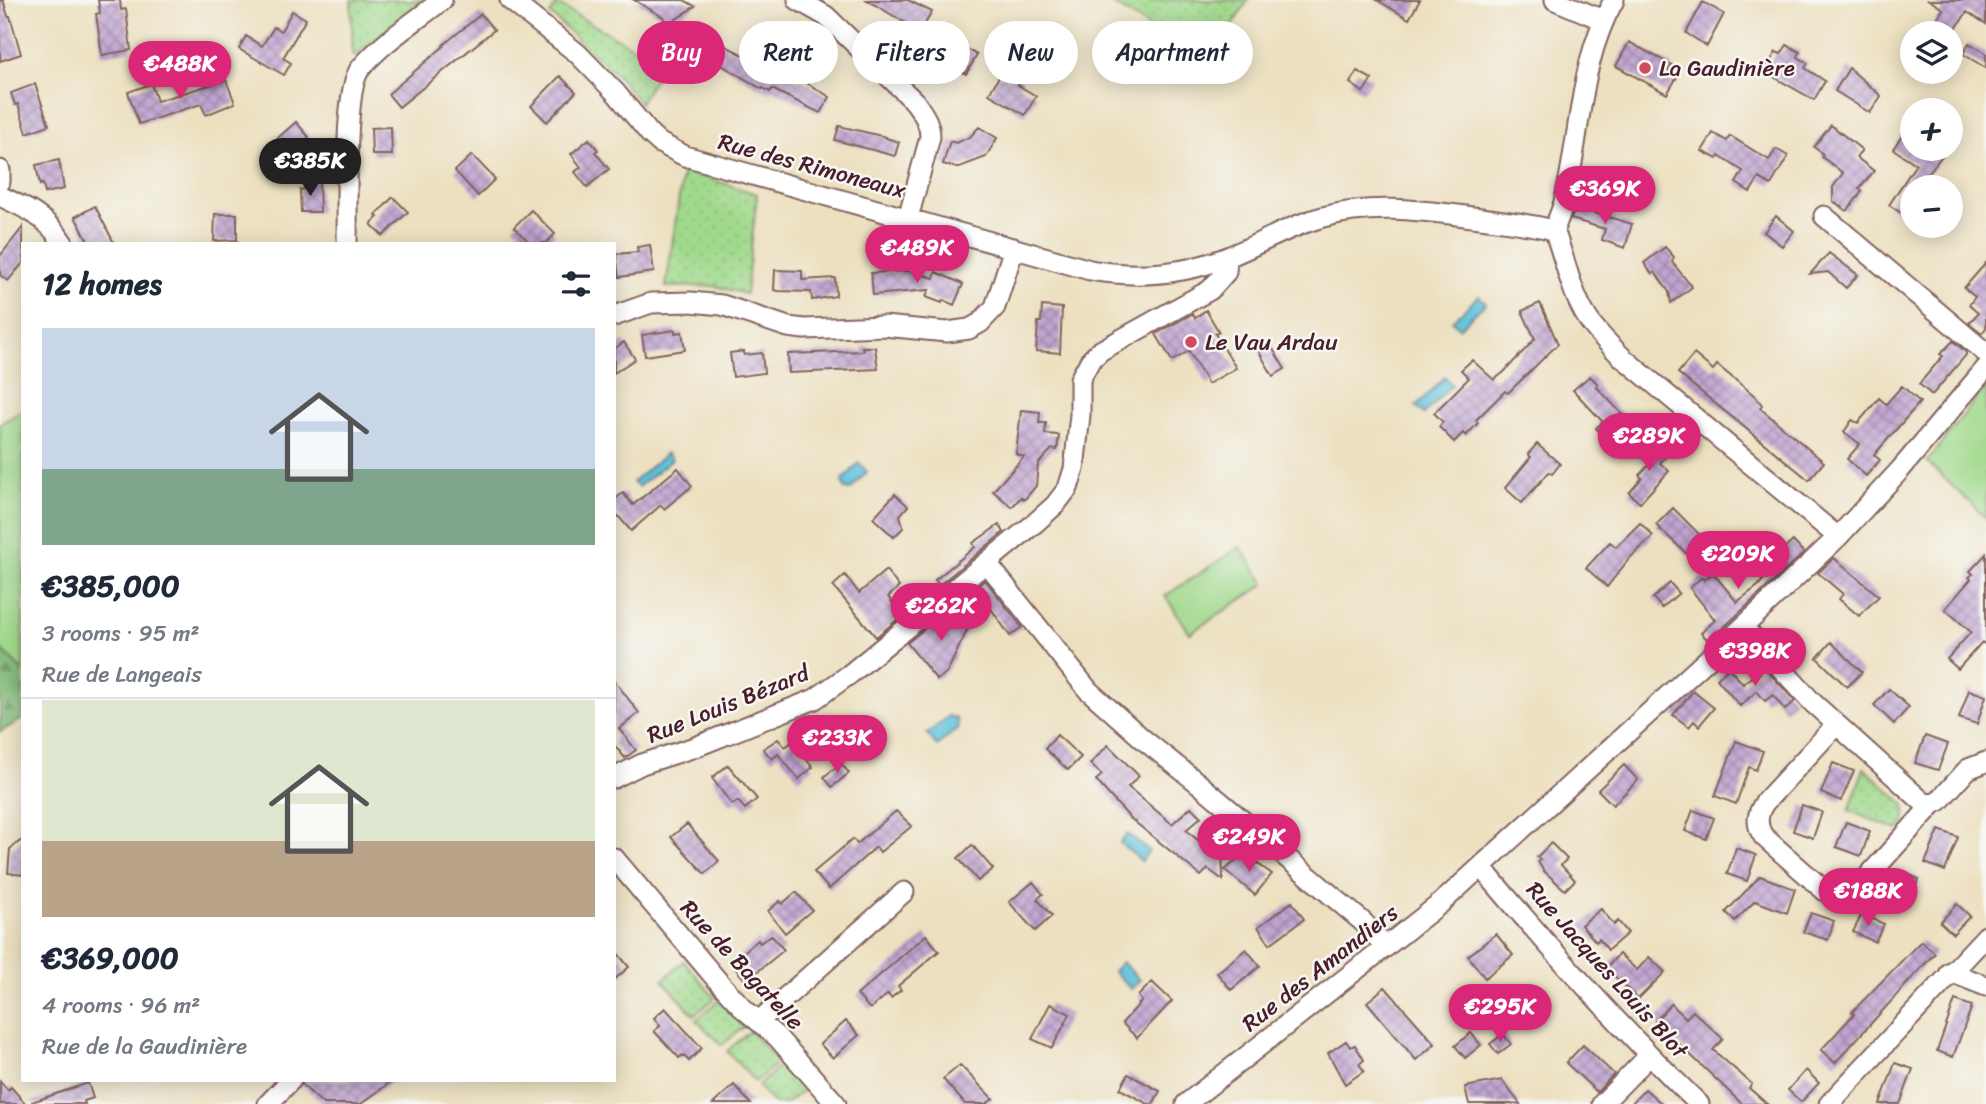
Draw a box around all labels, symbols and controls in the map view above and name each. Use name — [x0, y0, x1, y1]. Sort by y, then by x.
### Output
chip: Buy — [637, 21, 725, 84]
chip: Rent — [739, 21, 838, 84]
chip: Filters — [852, 21, 970, 84]
chip: New — [984, 21, 1078, 84]
chip: Apartment — [1092, 21, 1253, 84]
map controls — [1900, 21, 1963, 238]
button: layers — [1900, 21, 1963, 84]
pin: €488K — [131, 42, 229, 101]
text: €488K — [144, 43, 216, 84]
place label: La Gaudinière — [1659, 48, 1795, 89]
marker: La Gaudinière — [1637, 60, 1653, 76]
button: + — [1900, 98, 1963, 161]
street label: Rue des Rimoneaux — [714, 121, 911, 211]
pin: €385K — [261, 138, 359, 198]
text: €385K — [275, 140, 345, 181]
pin: €369K — [1556, 166, 1654, 226]
text: €369K — [1570, 168, 1640, 209]
button: − — [1900, 175, 1963, 238]
pin: €489K — [868, 226, 966, 285]
text: €489K — [881, 227, 953, 268]
text: 12 homes — [42, 257, 162, 311]
icon: filters — [557, 265, 595, 303]
place label: Le Vau Ardau — [1205, 322, 1338, 363]
marker: Le Vau Ardau — [1183, 334, 1199, 350]
icon: home — [256, 374, 382, 500]
pin: €289K — [1600, 414, 1698, 473]
text: €289K — [1614, 415, 1684, 456]
pin: €209K — [1689, 532, 1787, 591]
text: €209K — [1702, 533, 1774, 574]
text: €385,000 — [42, 559, 180, 613]
pin: €262K — [892, 584, 990, 643]
text: €262K — [907, 585, 975, 626]
text: 3 rooms · 95 m² — [42, 613, 199, 654]
pin: €398K — [1706, 628, 1804, 688]
text: €398K — [1720, 630, 1790, 671]
street label: Rue Louis Bézard — [641, 652, 817, 755]
text: Rue de Langeais — [42, 654, 202, 695]
pin: €233K — [788, 716, 886, 775]
text: €233K — [803, 717, 871, 758]
icon: home — [256, 746, 382, 872]
pin: €249K — [1200, 814, 1298, 874]
text: €249K — [1213, 816, 1285, 857]
pin: €188K — [1819, 869, 1917, 928]
text: €188K — [1835, 870, 1901, 911]
street label: Rue Jacques Louis Blot — [1516, 872, 1700, 1070]
street label: Rue de Bagatelle — [670, 890, 814, 1040]
street label: Rue des Amandiers — [1232, 893, 1408, 1043]
text: €369,000 — [42, 931, 179, 985]
pin: €295K — [1451, 984, 1549, 1044]
text: 4 rooms · 96 m² — [42, 985, 200, 1026]
text: €295K — [1465, 986, 1535, 1027]
text: Rue de la Gaudinière — [42, 1026, 247, 1067]

